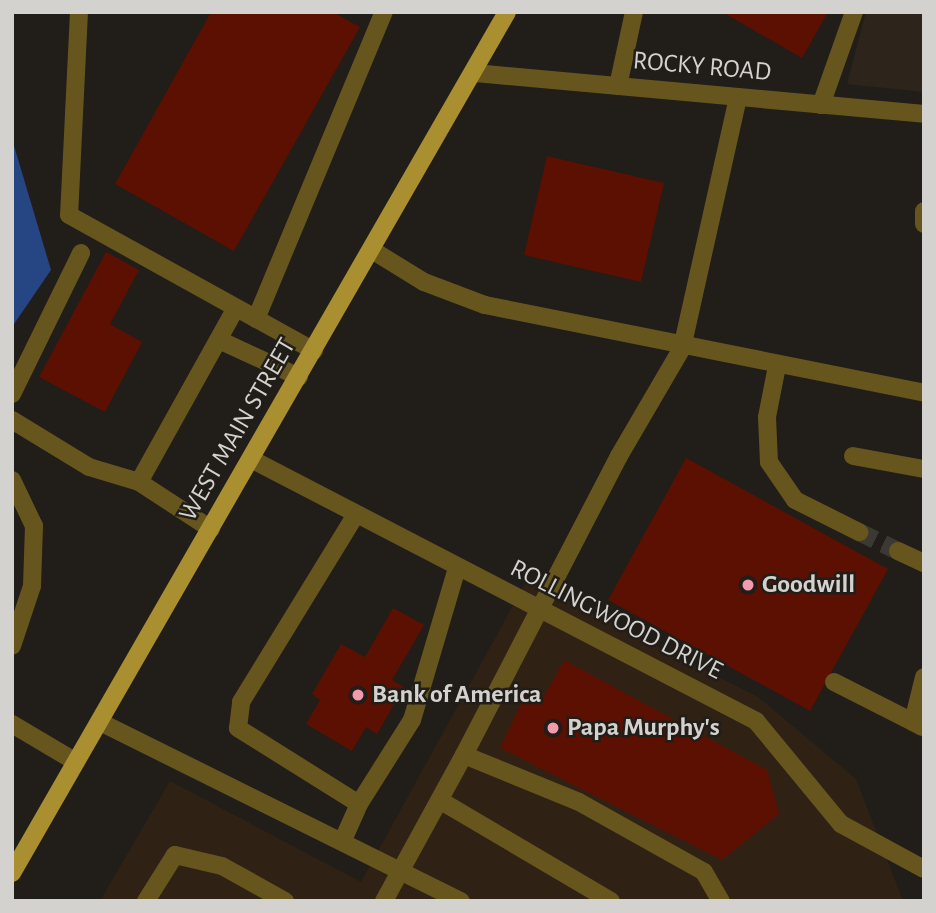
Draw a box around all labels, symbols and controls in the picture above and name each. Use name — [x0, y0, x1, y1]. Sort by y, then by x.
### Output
street label: ROCKY ROAD — [632, 45, 772, 89]
street label: WEST MAIN STREET — [173, 333, 303, 527]
street label: ROLLINGWOOD DRIVE — [505, 553, 727, 687]
place label: Goodwill — [762, 569, 855, 601]
marker: Goodwill — [740, 577, 756, 593]
place label: Bank of America — [372, 679, 542, 711]
marker: Bank of America — [350, 687, 366, 703]
place label: Papa Murphy's — [567, 712, 720, 744]
marker: Papa Murphy's — [545, 720, 561, 736]

